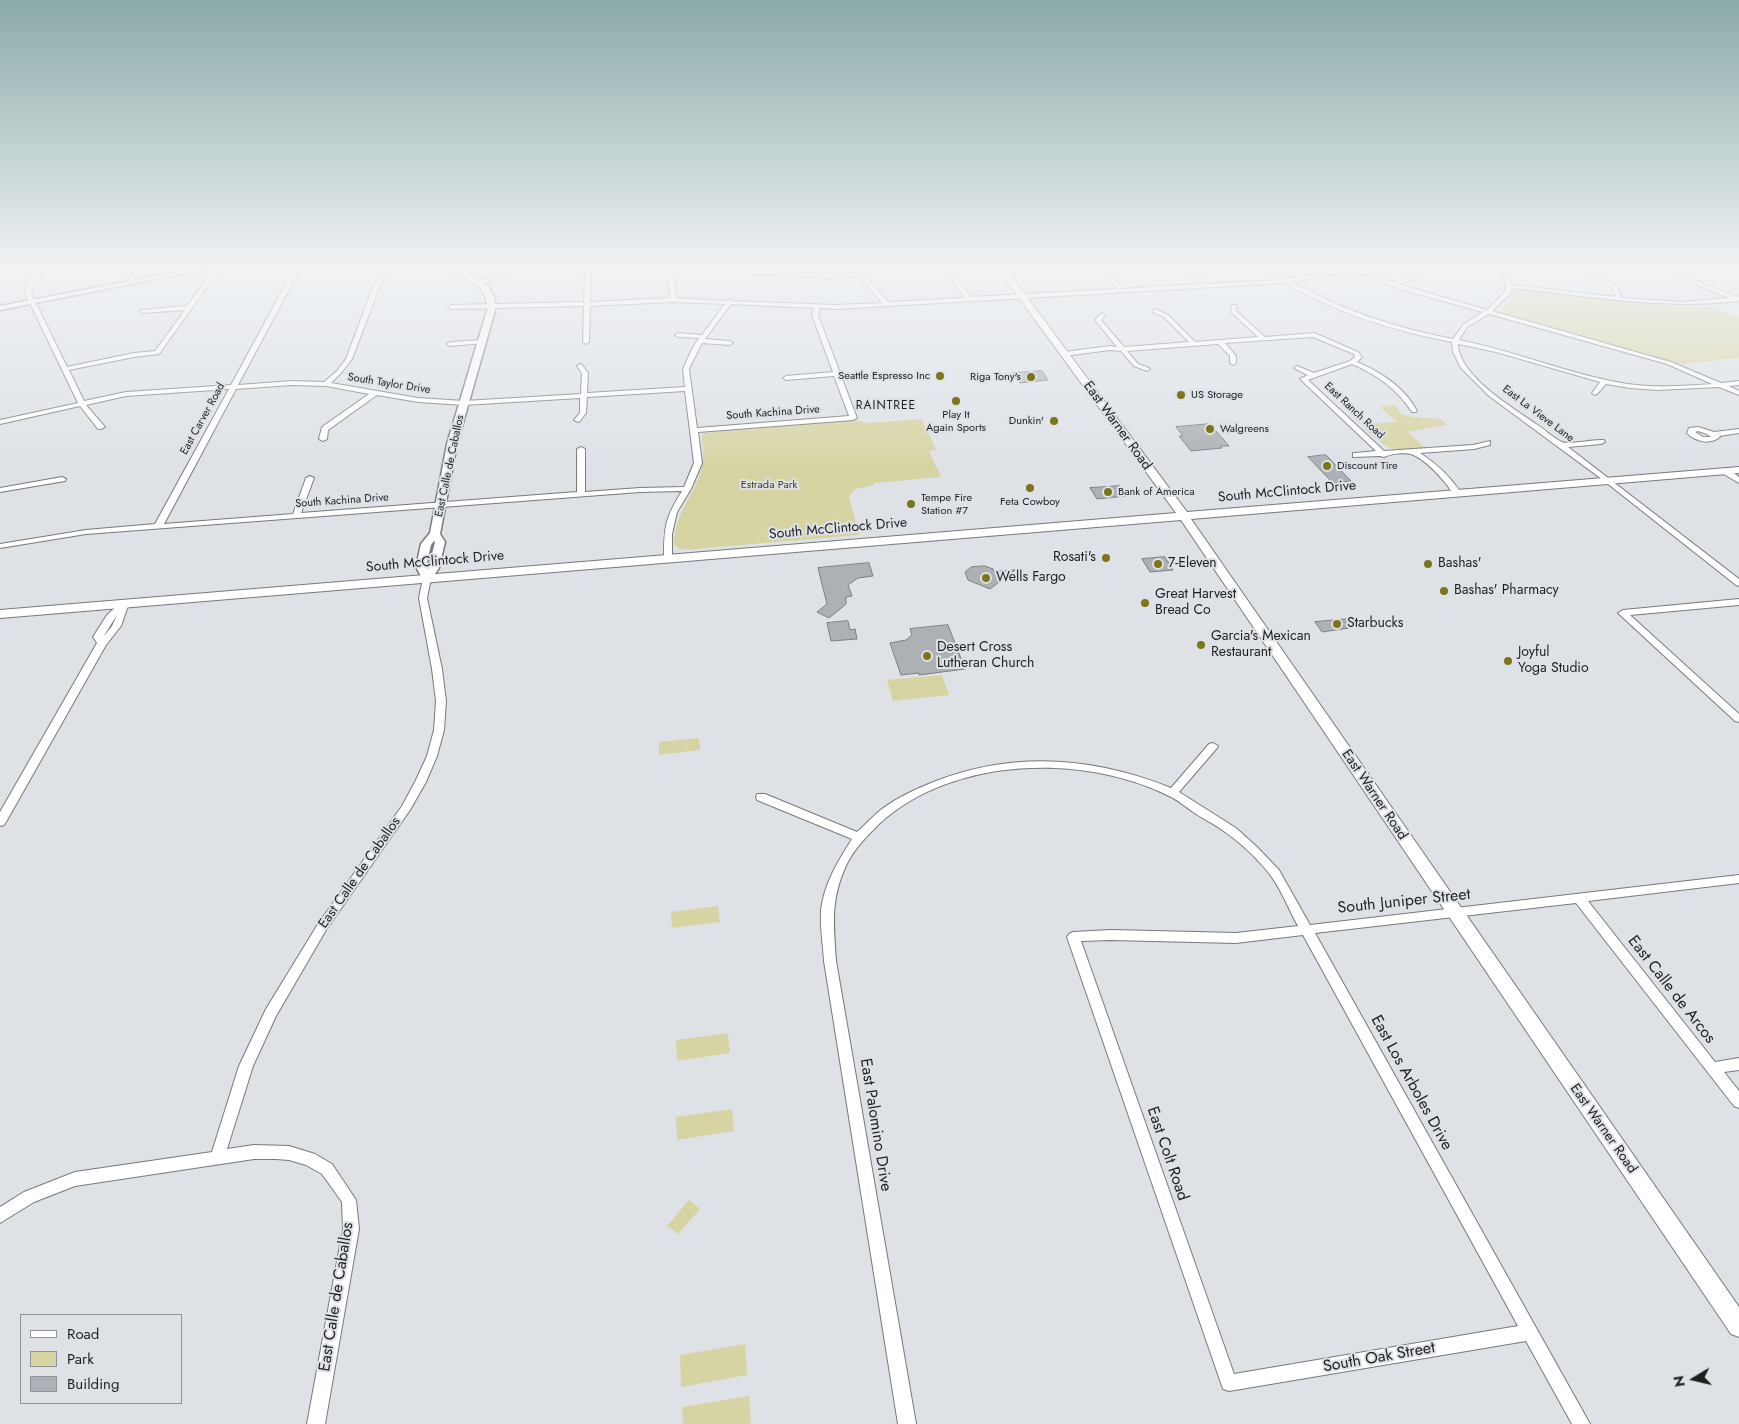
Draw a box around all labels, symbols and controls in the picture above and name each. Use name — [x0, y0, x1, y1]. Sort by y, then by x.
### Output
place label: Seattle Espresso Inc — [838, 369, 930, 383]
marker: Seattle Espresso Inc — [934, 370, 946, 382]
place label: Riga Tony's — [970, 370, 1021, 384]
street label: South Taylor Drive — [347, 371, 431, 397]
marker: Riga Tony's — [1025, 371, 1037, 383]
street label: East Warner Road — [1079, 378, 1155, 474]
street label: East Ranch Road — [1321, 380, 1387, 442]
street label: East Carver Road — [178, 381, 228, 457]
street label: East La Vieve Lane — [1500, 383, 1576, 445]
place label: US Storage — [1191, 388, 1243, 402]
marker: US Storage — [1175, 389, 1187, 401]
marker: Play It Again Sports — [950, 395, 962, 407]
district label: RAINTREE — [855, 399, 917, 413]
street label: South Kachina Drive — [726, 403, 820, 423]
place label: Play It Again Sports — [926, 408, 986, 434]
street label: East Calle de Caballos — [433, 414, 467, 518]
place label: Dunkin' — [1009, 414, 1044, 428]
marker: Dunkin' — [1048, 415, 1060, 427]
place label: Walgreens — [1220, 422, 1269, 436]
marker: Walgreens — [1204, 423, 1216, 435]
place label: Discount Tire — [1337, 459, 1398, 473]
marker: Discount Tire — [1321, 460, 1333, 472]
park label: Estrada Park — [741, 478, 797, 492]
street label: South McClintock Drive — [1217, 478, 1357, 506]
marker: Feta Cowboy — [1024, 482, 1036, 494]
place label: Bank of America — [1118, 485, 1194, 499]
marker: Bank of America — [1102, 486, 1114, 498]
street label: South Kachina Drive — [295, 491, 389, 511]
place label: Tempe Fire Station #7 — [921, 491, 972, 517]
place label: Feta Cowboy — [1000, 495, 1060, 509]
marker: Tempe Fire Station #7 — [905, 498, 917, 510]
street label: South McClintock Drive — [768, 515, 908, 543]
street label: South McClintock Drive — [365, 548, 505, 576]
place label: Rosati's — [1053, 550, 1096, 566]
marker: Rosati's — [1100, 552, 1112, 564]
place label: 7-Eleven — [1168, 556, 1217, 572]
place label: Bashas' — [1438, 556, 1481, 572]
marker: 7-Eleven — [1152, 558, 1164, 570]
marker: Bashas' — [1422, 558, 1434, 570]
place label: Wells Fargo — [996, 570, 1066, 586]
marker: Wells Fargo — [980, 572, 992, 584]
place label: Bashas' Pharmacy — [1454, 583, 1559, 599]
marker: Bashas' Pharmacy — [1438, 585, 1450, 597]
place label: Great Harvest Bread Co — [1155, 587, 1236, 620]
marker: Great Harvest Bread Co — [1139, 597, 1151, 609]
place label: Starbucks — [1347, 616, 1403, 632]
marker: Starbucks — [1331, 618, 1343, 630]
place label: Garcia's Mexican Restaurant — [1211, 629, 1311, 662]
marker: Garcia's Mexican Restaurant — [1195, 639, 1207, 651]
place label: Desert Cross Lutheran Church — [937, 640, 1034, 672]
place label: Joyful Yoga Studio — [1518, 645, 1589, 678]
marker: Desert Cross Lutheran Church — [921, 650, 933, 662]
marker: Joyful Yoga Studio — [1502, 655, 1514, 667]
street label: East Warner Road — [1338, 747, 1410, 843]
street label: East Calle de Caballos — [315, 814, 405, 932]
street label: South Juniper Street — [1337, 885, 1471, 919]
street label: East Calle de Arcos — [1623, 932, 1719, 1048]
street label: East Los Arboles Drive — [1366, 1012, 1456, 1154]
street label: East Palomino Drive — [855, 1057, 895, 1193]
street label: East Warner Road — [1566, 1081, 1640, 1177]
street label: East Colt Road — [1142, 1104, 1192, 1204]
street label: East Calle de Caballos — [316, 1221, 358, 1373]
legend — [20, 1314, 182, 1404]
text: Road — [67, 1323, 99, 1345]
street label: South Oak Street — [1322, 1339, 1436, 1377]
text: Park — [67, 1348, 94, 1370]
north arrow — [1669, 1354, 1719, 1404]
text: Building — [67, 1373, 119, 1395]
text: N — [1668, 1374, 1690, 1388]

